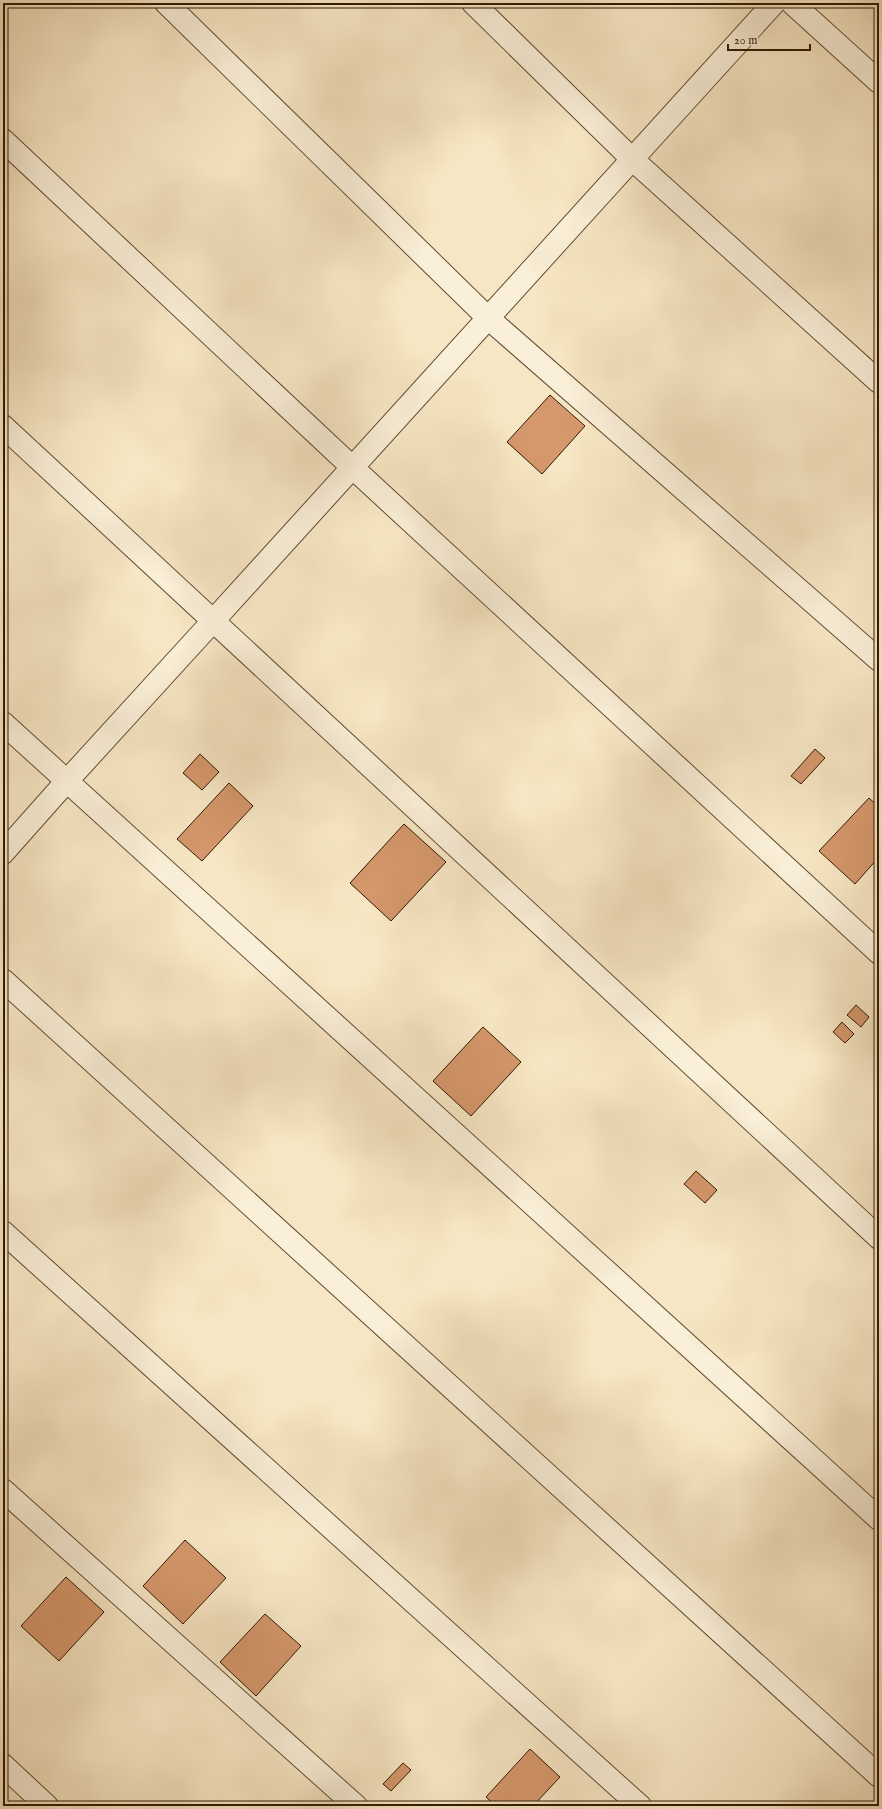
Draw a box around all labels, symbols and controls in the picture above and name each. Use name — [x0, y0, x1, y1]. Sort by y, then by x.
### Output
scale bar — [728, 26, 810, 52]
text: 20 m — [734, 33, 757, 48]

